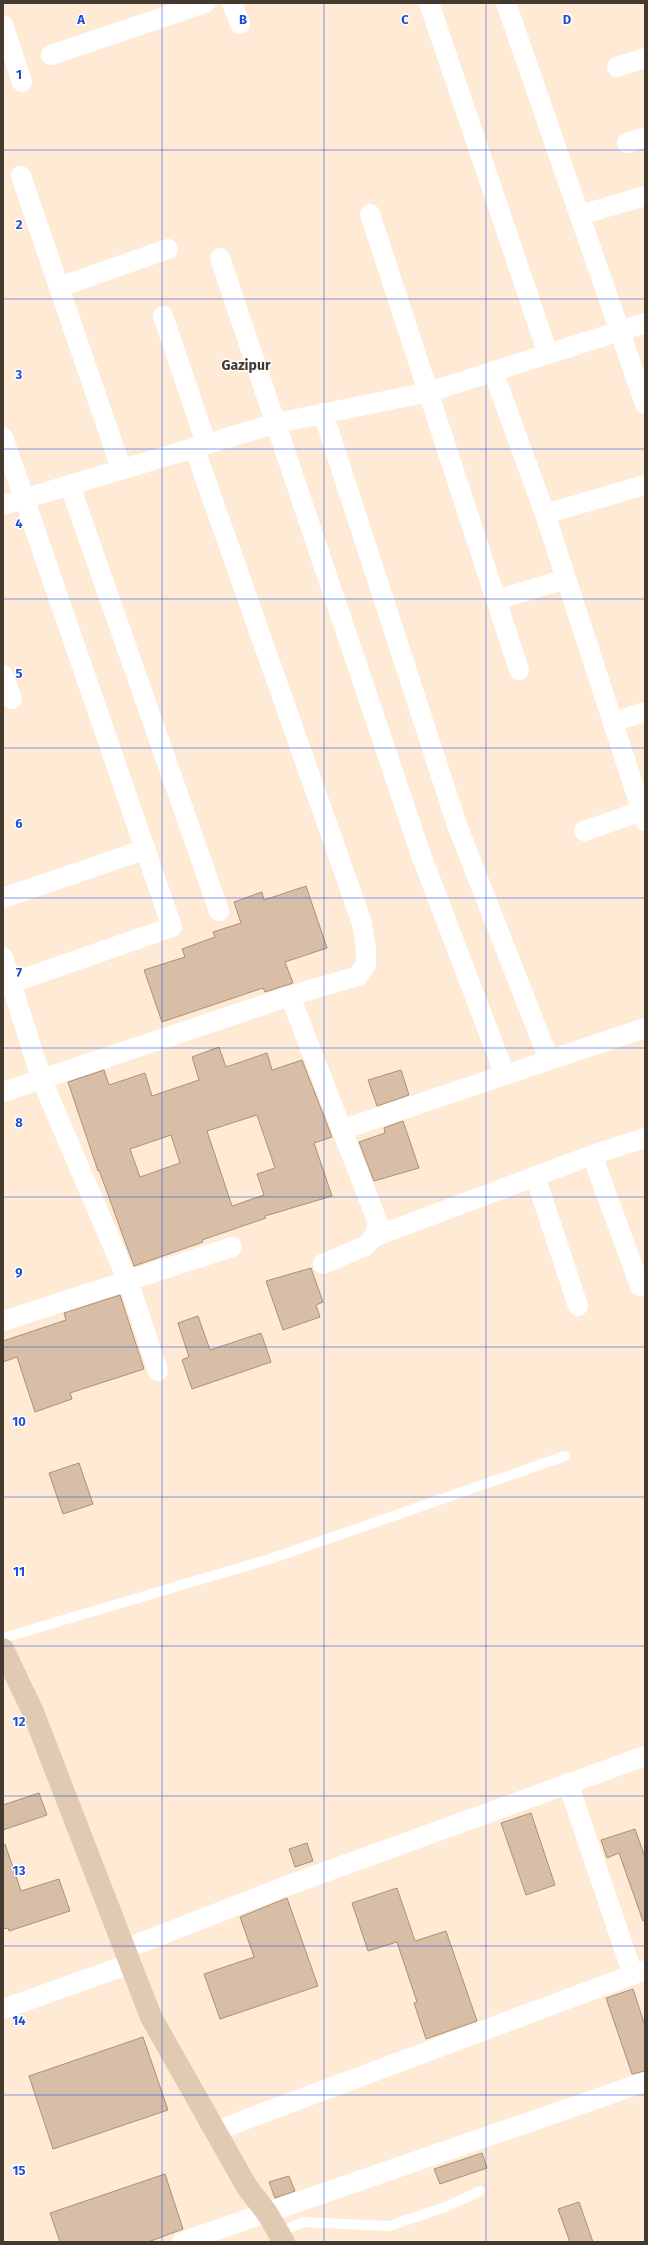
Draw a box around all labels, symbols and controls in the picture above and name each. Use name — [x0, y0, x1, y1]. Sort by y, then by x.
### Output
text: A — [76, 12, 85, 27]
text: B — [239, 12, 247, 27]
text: C — [401, 12, 409, 27]
text: D — [563, 12, 572, 27]
text: 1 — [16, 67, 22, 82]
text: 2 — [16, 217, 23, 232]
district label: Gazipur — [221, 357, 271, 374]
text: 3 — [15, 367, 23, 382]
text: 4 — [15, 516, 23, 531]
text: 5 — [16, 666, 23, 681]
text: 6 — [15, 816, 23, 831]
text: 7 — [16, 965, 22, 980]
text: 8 — [15, 1115, 23, 1130]
text: 9 — [15, 1265, 23, 1280]
text: 10 — [12, 1414, 26, 1429]
text: 11 — [13, 1564, 25, 1579]
text: 12 — [13, 1714, 26, 1729]
text: 13 — [13, 1863, 26, 1878]
text: 14 — [12, 2013, 26, 2028]
text: 15 — [12, 2163, 26, 2178]

